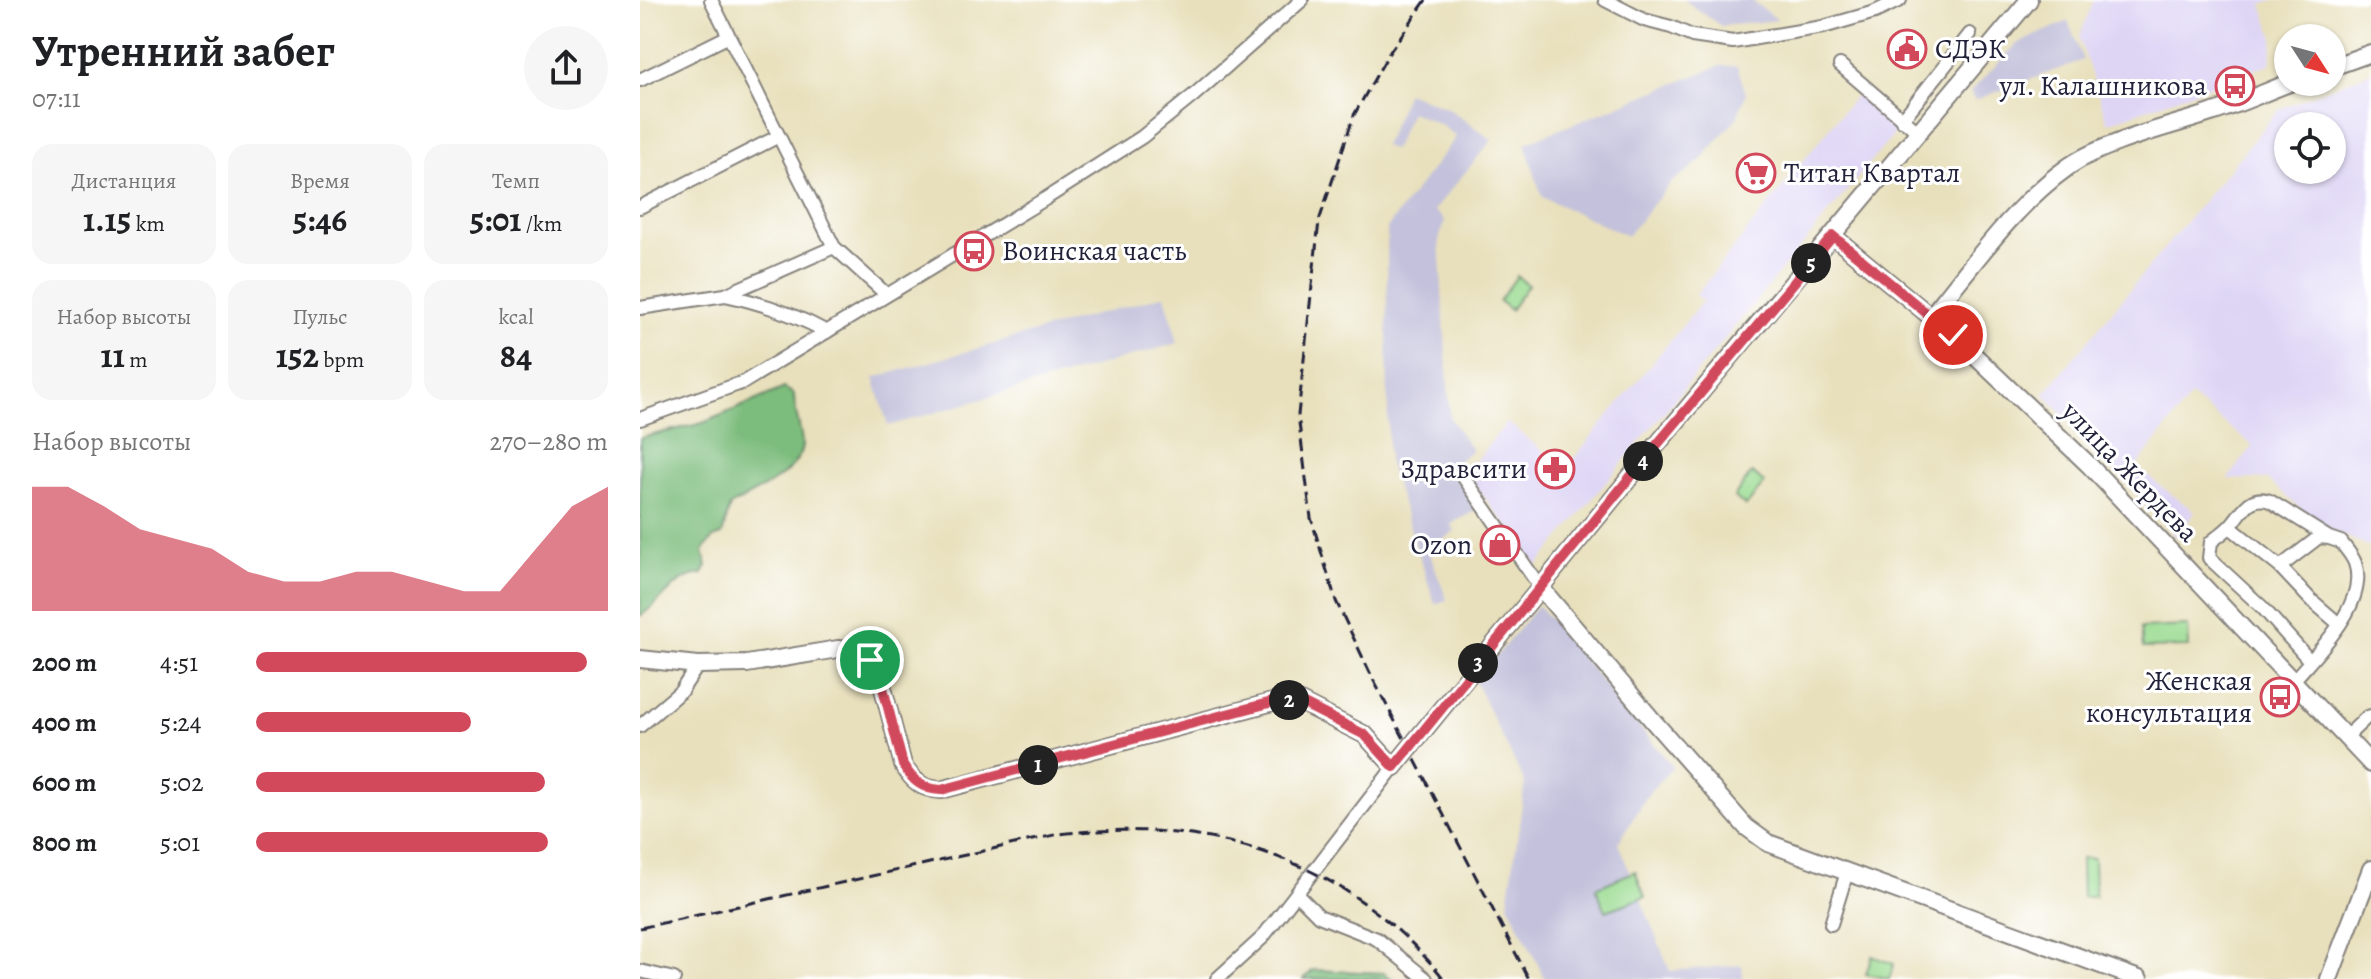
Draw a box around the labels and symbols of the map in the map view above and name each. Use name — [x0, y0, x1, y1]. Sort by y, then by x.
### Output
north arrow — [2274, 24, 2346, 96]
public building icon: СДЭК — [1886, 28, 1928, 70]
place label: СДЭК — [1935, 30, 2006, 68]
bus stop icon: ул. Калашникова — [2214, 65, 2256, 107]
place label: ул. Калашникова — [1999, 67, 2207, 105]
supermarket icon: Титан Квартал — [1735, 152, 1777, 194]
place label: Титан Квартал — [1784, 154, 1960, 192]
bus stop icon: Воинская часть — [953, 230, 995, 272]
place label: Воинская часть — [1002, 232, 1187, 270]
pin: 5 — [1791, 243, 1831, 283]
pin — [1919, 301, 1987, 369]
street label: улица Жердева — [2052, 393, 2207, 551]
pin: 4 — [1623, 441, 1663, 481]
pharmacy icon: Здравсити — [1534, 448, 1576, 490]
place label: Здравсити — [1400, 450, 1527, 488]
shop icon: Ozon — [1479, 524, 1521, 566]
place label: Ozon — [1410, 526, 1472, 564]
pin — [836, 626, 904, 694]
pin: 3 — [1458, 643, 1498, 683]
place label: Женская консультация — [2086, 662, 2252, 732]
bus stop icon: Женская консультация — [2259, 676, 2301, 718]
pin: 2 — [1269, 680, 1309, 720]
pin: 1 — [1018, 745, 1058, 785]

